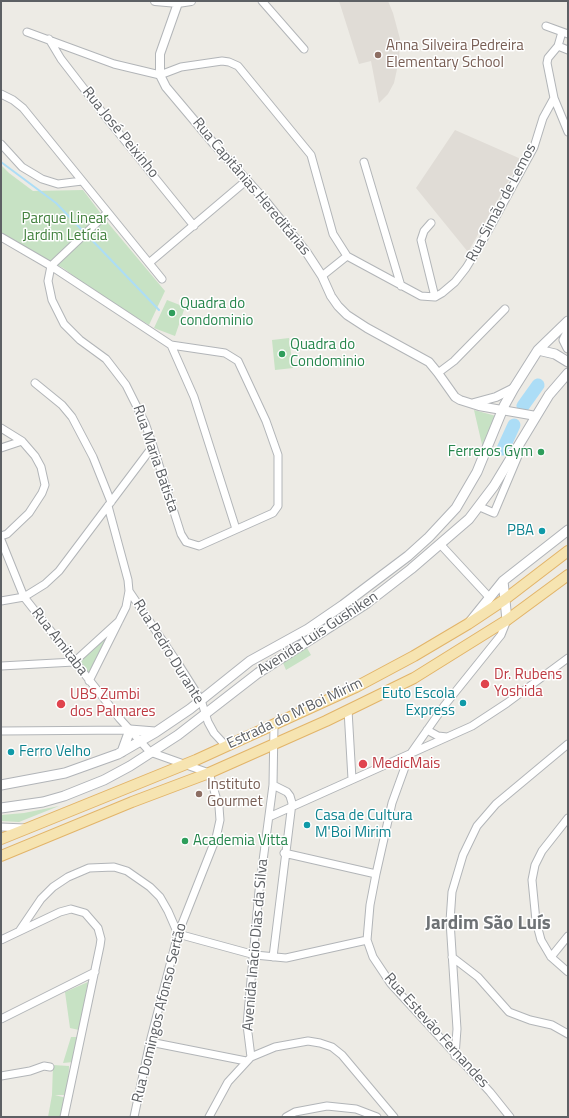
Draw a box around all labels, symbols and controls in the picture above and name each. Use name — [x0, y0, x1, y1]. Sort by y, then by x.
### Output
place label: Anna Silveira Pedreira Elementary School — [386, 37, 524, 72]
marker: Anna Silveira Pedreira Elementary School — [373, 50, 383, 60]
street label: Rua José Peixinho — [78, 84, 162, 182]
street label: Rua Capitânias Hereditárias — [188, 115, 314, 259]
street label: Rua Simão de Lemos — [463, 141, 541, 265]
park label: Parque Linear Jardim Letícia — [22, 210, 108, 245]
place label: Quadra do condominio — [180, 295, 253, 330]
marker: Quadra do condominio — [167, 308, 177, 318]
place label: Quadra do Condominio — [290, 336, 365, 371]
marker: Quadra do Condominio — [277, 349, 287, 359]
street label: Rua Maria Batista — [128, 403, 182, 515]
place label: Ferreros Gym — [448, 443, 533, 461]
marker: Ferreros Gym — [536, 447, 546, 457]
place label: PBA — [507, 522, 534, 540]
marker: PBA — [537, 526, 547, 536]
street label: Avenida Luis Gushiken — [254, 588, 382, 680]
street label: Rua Pedro Durante — [129, 596, 207, 708]
street label: Rua Amitaba — [27, 605, 91, 679]
place label: Dr. Rubens Yoshida — [494, 666, 562, 701]
street label: Estrada do M'Boi Mirim — [224, 675, 366, 753]
marker: Dr. Rubens Yoshida — [479, 678, 491, 690]
place label: Euto Escola Express — [382, 685, 455, 720]
place label: UBS Zumbi dos Palmares — [70, 686, 156, 721]
marker: UBS Zumbi dos Palmares — [55, 698, 67, 710]
marker: Euto Escola Express — [458, 698, 468, 708]
place label: Ferro Velho — [19, 743, 91, 761]
marker: Ferro Velho — [6, 747, 16, 757]
place label: MedicMais — [372, 755, 440, 773]
marker: MedicMais — [357, 758, 369, 770]
place label: Instituto Gourmet — [207, 776, 263, 811]
marker: Instituto Gourmet — [194, 789, 204, 799]
place label: Casa de Cultura M'Boi Mirim — [315, 807, 413, 842]
marker: Casa de Cultura M'Boi Mirim — [302, 820, 312, 830]
place label: Academia Vitta — [193, 832, 288, 850]
marker: Academia Vitta — [180, 836, 190, 846]
street label: Avenida Inácio Dias da Silva — [240, 858, 272, 1032]
district label: Jardim São Luís — [425, 913, 551, 935]
street label: Rua Domingos Afonso Sertão — [129, 921, 191, 1105]
street label: Rua Estevão Fernandes — [380, 970, 492, 1092]

